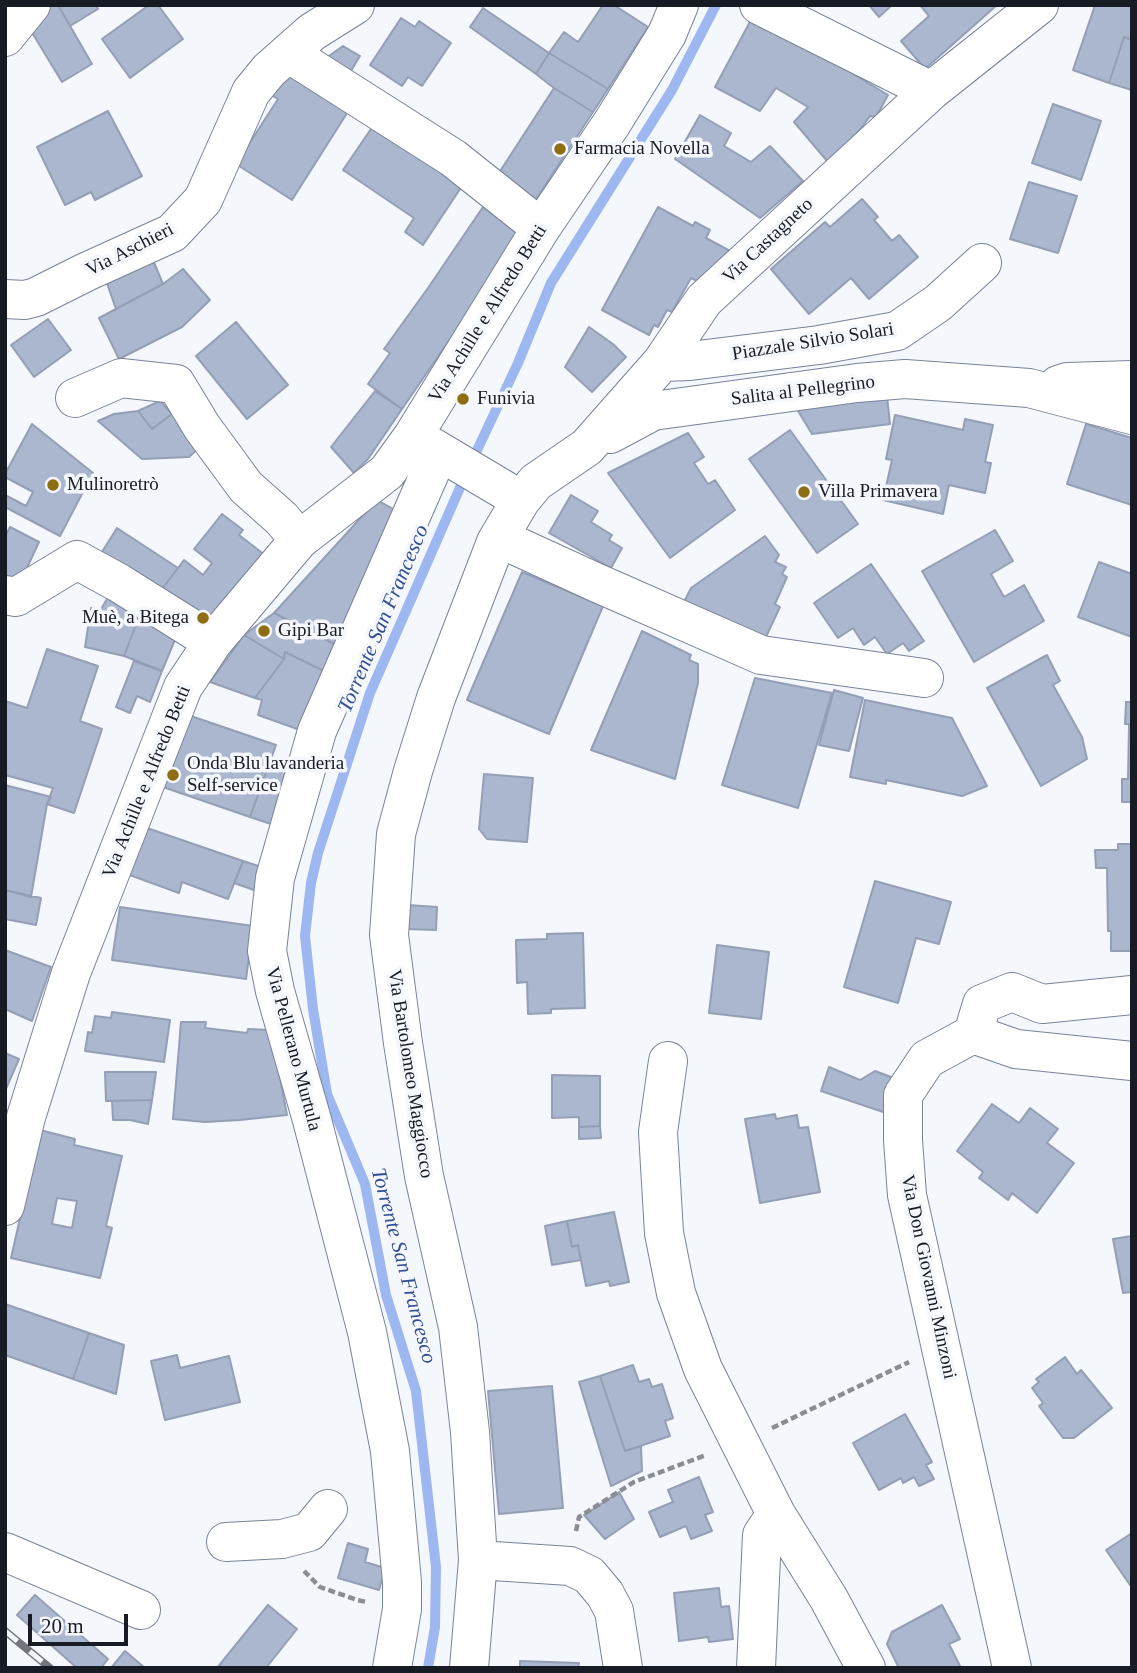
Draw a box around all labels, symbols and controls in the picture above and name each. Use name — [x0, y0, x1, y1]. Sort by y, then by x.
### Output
place label: Farmacia Novella — [574, 138, 710, 160]
marker: Farmacia Novella — [552, 141, 568, 157]
street label: Via Castagneto — [718, 193, 818, 289]
street label: Via Aschieri — [82, 218, 178, 282]
street label: Via Achille e Alfredo Betti — [424, 221, 552, 407]
street label: Piazzale Silvio Solari — [730, 318, 896, 366]
street label: Salita al Pellegrino — [730, 371, 876, 411]
place label: Funivia — [477, 388, 535, 410]
marker: Funivia — [455, 391, 471, 407]
place label: Mulinoretrò — [67, 474, 159, 496]
marker: Mulinoretrò — [45, 477, 61, 493]
place label: Villa Primavera — [818, 481, 938, 503]
marker: Villa Primavera — [796, 484, 812, 500]
water label: Torrente San Francesco — [333, 521, 435, 717]
place label: Muè, a Bitega — [82, 607, 189, 629]
marker: Muè, a Bitega — [195, 610, 211, 626]
place label: Gipi Bar — [278, 620, 344, 642]
marker: Gipi Bar — [256, 623, 272, 639]
street label: Via Achille e Alfredo Betti — [98, 682, 196, 882]
place label: Onda Blu lavanderia Self-service — [187, 753, 344, 797]
marker: Onda Blu lavanderia Self-service — [165, 767, 181, 783]
street label: Via Pellerano Murtula — [260, 965, 326, 1133]
street label: Via Bartolomeo Maggiocco — [382, 968, 438, 1180]
water label: Torrente San Francesco — [365, 1165, 441, 1367]
street label: Via Don Giovanni Minzoni — [895, 1173, 961, 1381]
scale bar — [32, 1600, 131, 1644]
text: 20 m — [41, 1614, 84, 1638]

